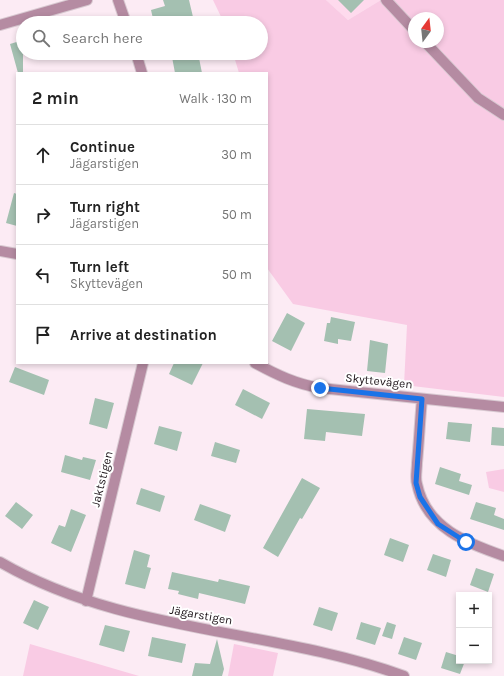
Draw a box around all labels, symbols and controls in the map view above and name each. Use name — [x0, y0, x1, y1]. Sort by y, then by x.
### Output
north arrow — [408, 12, 444, 48]
search box — [16, 16, 268, 60]
icon: search — [30, 27, 52, 49]
text: Search here — [62, 29, 143, 47]
text: 2 min — [32, 88, 79, 108]
text: Walk · 130 m — [179, 91, 252, 106]
text: Continue — [70, 138, 135, 156]
icon: ahead — [32, 144, 54, 166]
text: 30 m — [221, 147, 252, 162]
text: Jägarstigen — [70, 156, 139, 171]
text: Turn right — [70, 198, 140, 216]
icon: right — [32, 204, 54, 226]
text: 50 m — [222, 207, 252, 222]
text: Jägarstigen — [70, 216, 139, 231]
text: Turn left — [70, 258, 129, 276]
icon: left — [32, 264, 54, 286]
text: 50 m — [222, 267, 252, 282]
text: Skyttevägen — [70, 276, 143, 291]
icon: arrive — [32, 324, 54, 346]
text: Arrive at destination — [70, 326, 217, 344]
street label: Skyttevägen — [345, 371, 413, 391]
route end — [311, 379, 329, 397]
street label: Jaktstigen — [88, 450, 116, 508]
route start — [457, 533, 475, 551]
map controls — [456, 592, 492, 664]
button: + — [456, 592, 492, 628]
street label: Jägarstigen — [168, 603, 234, 627]
button: − — [456, 628, 492, 664]

